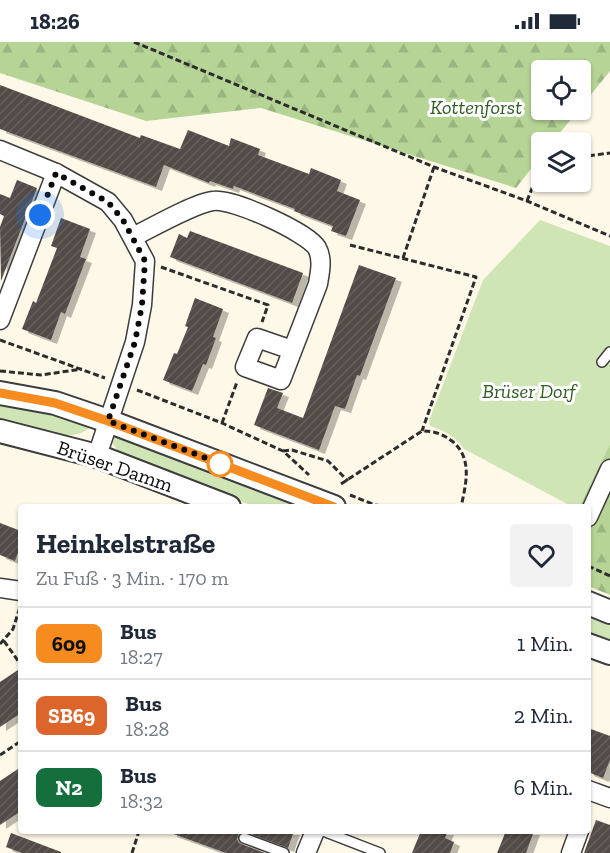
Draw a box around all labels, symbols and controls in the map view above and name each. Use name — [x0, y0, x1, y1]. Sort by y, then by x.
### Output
text: 18:26 — [30, 8, 80, 35]
map controls — [531, 60, 591, 192]
button: locate — [531, 60, 591, 120]
park label: Kottenforst — [430, 95, 522, 119]
button: layers — [531, 132, 591, 192]
your location — [25, 200, 55, 230]
park label: Brüser Dorf — [482, 379, 579, 403]
street label: Brüser Damm — [54, 435, 177, 497]
unlabelled marker — [207, 451, 233, 477]
button: heart — [510, 524, 573, 587]
text: Heinkelstraße — [36, 527, 215, 560]
text: Zu Fuß · 3 Min. · 170 m — [36, 566, 228, 590]
text: Bus — [120, 618, 157, 645]
text: 1 Min. — [517, 630, 573, 657]
text: 609 — [52, 631, 86, 656]
text: 18:27 — [120, 645, 163, 669]
text: Bus — [125, 690, 162, 717]
text: 2 Min. — [514, 702, 573, 729]
text: SB69 — [48, 703, 95, 728]
text: 18:28 — [125, 717, 169, 741]
text: Bus — [120, 762, 157, 789]
text: 6 Min. — [514, 774, 573, 801]
text: N2 — [55, 775, 83, 800]
text: 18:32 — [120, 789, 163, 813]

